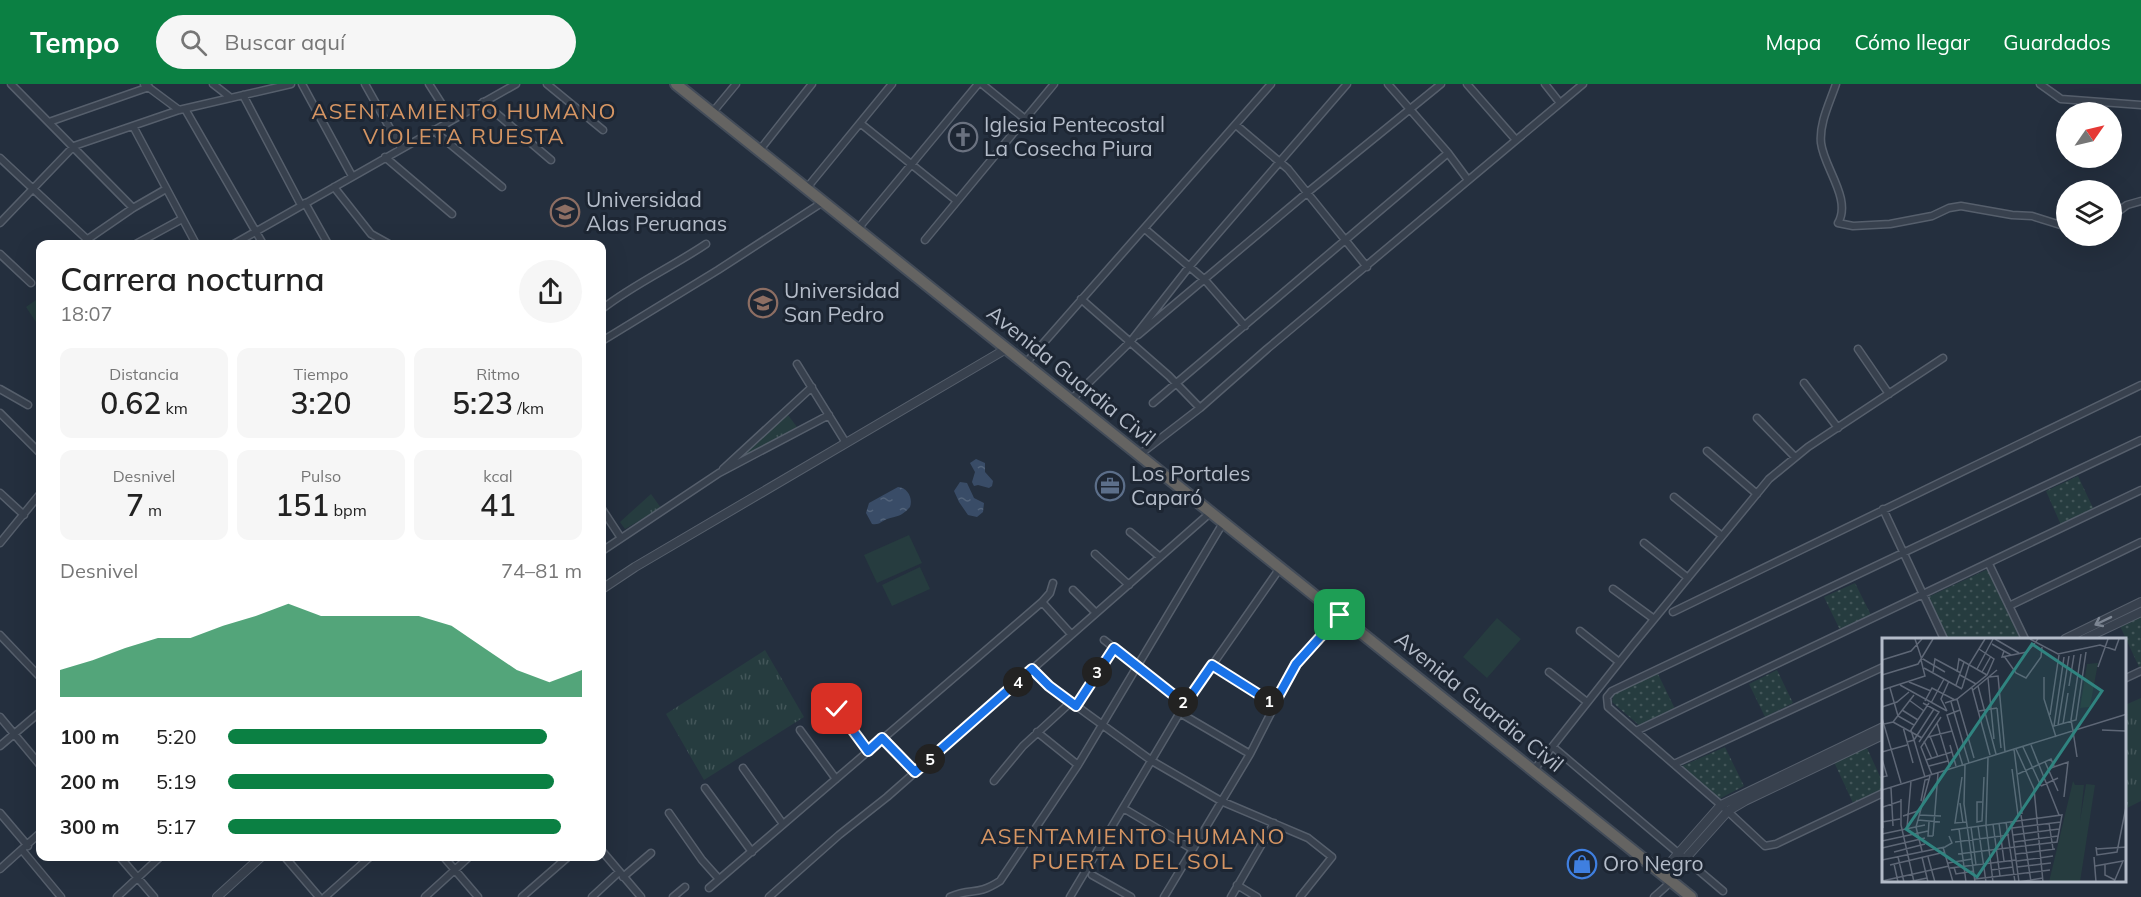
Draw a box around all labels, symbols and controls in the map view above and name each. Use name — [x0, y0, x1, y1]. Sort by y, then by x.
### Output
search box — [156, 15, 576, 69]
text: Tempo — [30, 25, 120, 60]
icon: search — [177, 26, 210, 59]
text: Buscar aquí — [225, 28, 345, 56]
text: Mapa — [1766, 29, 1821, 55]
text: Cómo llegar — [1854, 29, 1970, 55]
text: Guardados — [2003, 29, 2111, 55]
district label: ASENTAMIENTO HUMANO VIOLETA RUESTA — [311, 97, 617, 150]
north arrow — [2056, 102, 2122, 168]
map controls — [2056, 102, 2122, 246]
place label: Iglesia Pentecostal La Cosecha Piura — [984, 111, 1165, 161]
church icon: Iglesia Pentecostal La Cosecha Piura — [947, 121, 979, 153]
button: layers — [2056, 180, 2122, 246]
place label: Universidad Alas Peruanas — [586, 186, 727, 236]
school or university icon: Universidad Alas Peruanas — [549, 196, 581, 228]
text: Carrera nocturna — [60, 258, 325, 299]
button: share — [519, 260, 582, 323]
place label: Universidad San Pedro — [784, 277, 900, 327]
school or university icon: Universidad San Pedro — [747, 287, 779, 319]
street label: Avenida Guardia Civil — [982, 299, 1161, 451]
text: 18:07 — [60, 301, 113, 326]
text: Distancia — [109, 364, 179, 384]
text: Tiempo — [294, 364, 348, 384]
text: Ritmo — [476, 364, 520, 384]
text: 0.62 — [100, 384, 161, 422]
text: 3:20 — [290, 384, 352, 422]
text: 5:23 — [452, 384, 513, 422]
text: km — [161, 398, 188, 418]
text: /km — [513, 398, 544, 418]
place label: Los Portales Caparó — [1131, 460, 1250, 510]
text: Desnivel — [113, 466, 175, 486]
text: Pulso — [301, 466, 341, 486]
text: kcal — [483, 466, 513, 486]
office icon: Los Portales Caparó — [1094, 470, 1126, 502]
text: 7 — [126, 486, 144, 524]
text: 151 — [275, 486, 329, 524]
text: 41 — [480, 486, 516, 524]
text: m — [144, 500, 162, 520]
text: bpm — [329, 500, 367, 520]
text: Desnivel — [60, 558, 138, 583]
text: 74–81 m — [501, 558, 582, 583]
pin — [1314, 589, 1365, 640]
icon: arrive — [1323, 598, 1356, 631]
one-way arrow — [2094, 615, 2112, 627]
street label: Avenida Guardia Civil — [1390, 625, 1569, 777]
inset map — [1882, 638, 2126, 882]
pin: 3 — [1082, 657, 1112, 687]
text: 3 — [1092, 662, 1102, 682]
pin: 4 — [1003, 667, 1033, 697]
text: 4 — [1013, 672, 1023, 692]
pin — [811, 683, 862, 734]
pin: 1 — [1254, 686, 1284, 716]
pin: 2 — [1168, 687, 1198, 717]
text: 1 — [1264, 691, 1274, 711]
icon: check — [820, 692, 853, 725]
text: 2 — [1178, 692, 1188, 712]
text: 100 m — [60, 724, 119, 749]
text: 5:20 — [156, 724, 197, 749]
pin: 5 — [915, 744, 945, 774]
text: 5 — [925, 749, 935, 769]
text: 200 m — [60, 769, 119, 794]
text: 5:19 — [156, 769, 197, 794]
text: 300 m — [60, 814, 119, 839]
text: 5:17 — [156, 814, 197, 839]
district label: ASENTAMIENTO HUMANO PUERTA DEL SOL — [980, 822, 1286, 875]
shop icon: Oro Negro — [1566, 848, 1598, 880]
place label: Oro Negro — [1603, 850, 1703, 876]

